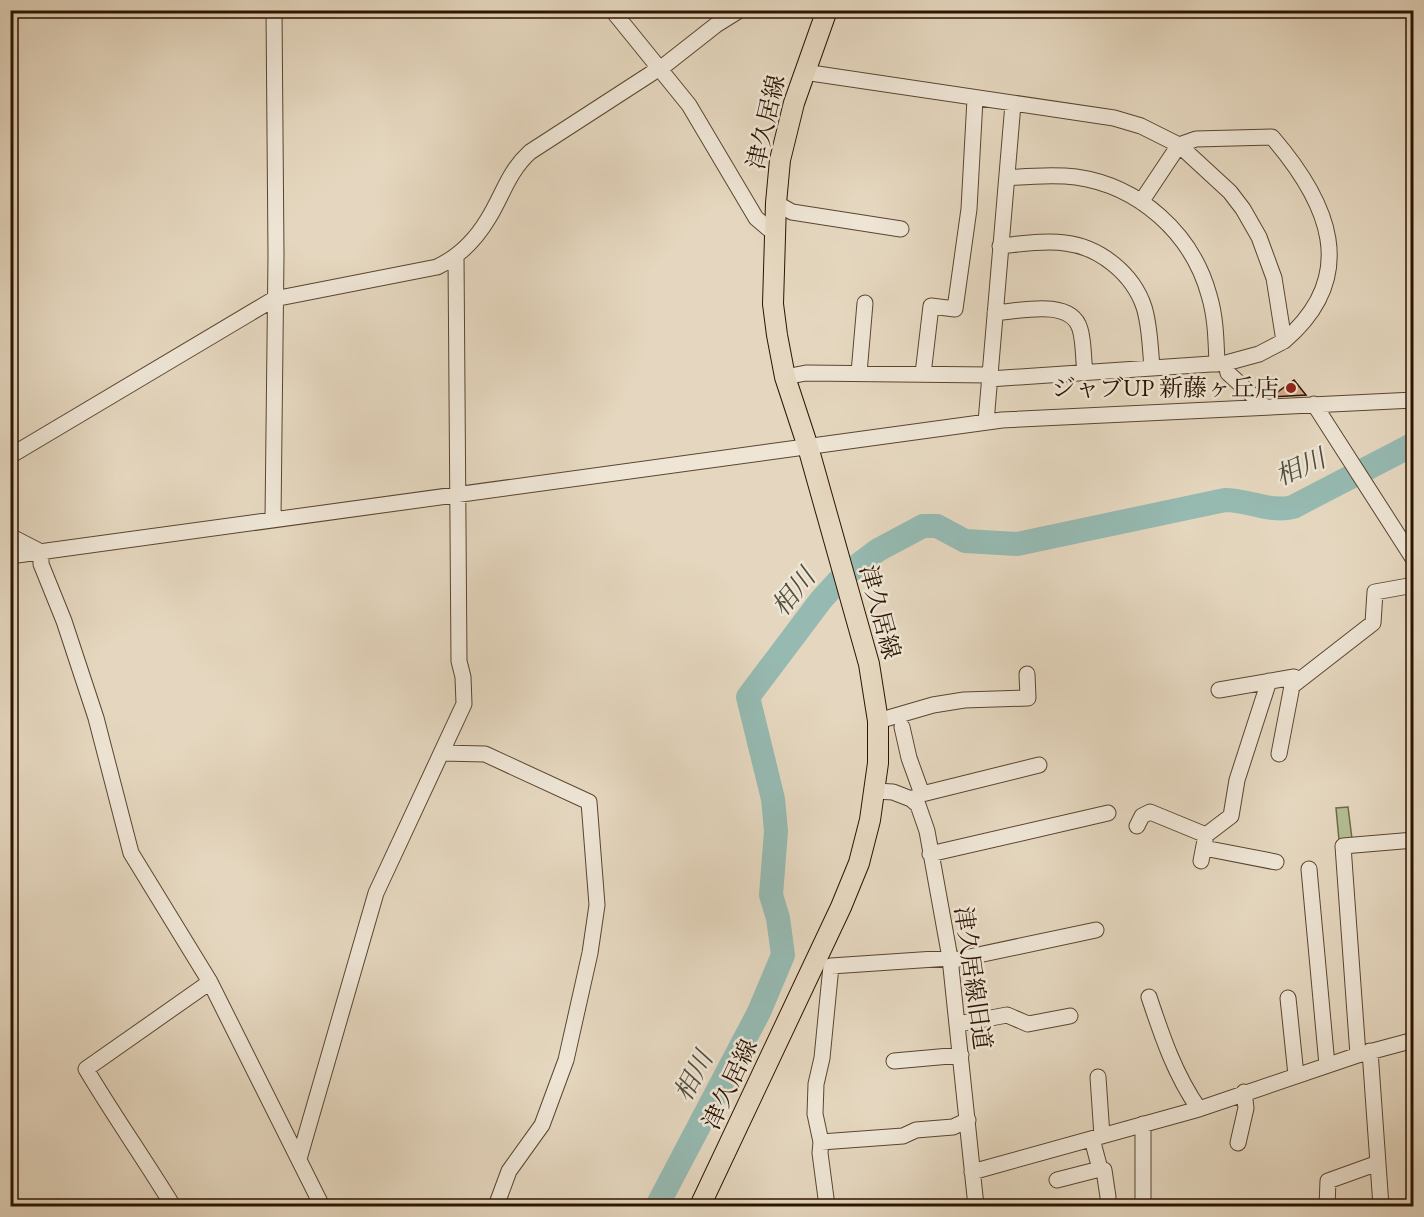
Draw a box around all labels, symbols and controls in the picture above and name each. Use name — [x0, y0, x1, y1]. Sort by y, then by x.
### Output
street label: 津久居線 — [740, 72, 791, 172]
place label: ジャブUP 新藤ヶ丘店 — [1052, 372, 1279, 403]
marker: ジャブUP 新藤ヶ丘店 — [1284, 381, 1298, 395]
water label: 相川 — [1269, 440, 1333, 493]
water label: 相川 — [763, 559, 824, 623]
street label: 津久居線 — [853, 561, 908, 662]
street label: 津久居線旧道 — [948, 904, 999, 1051]
street label: 津久居線 — [695, 1034, 764, 1134]
water label: 相川 — [666, 1042, 722, 1107]

